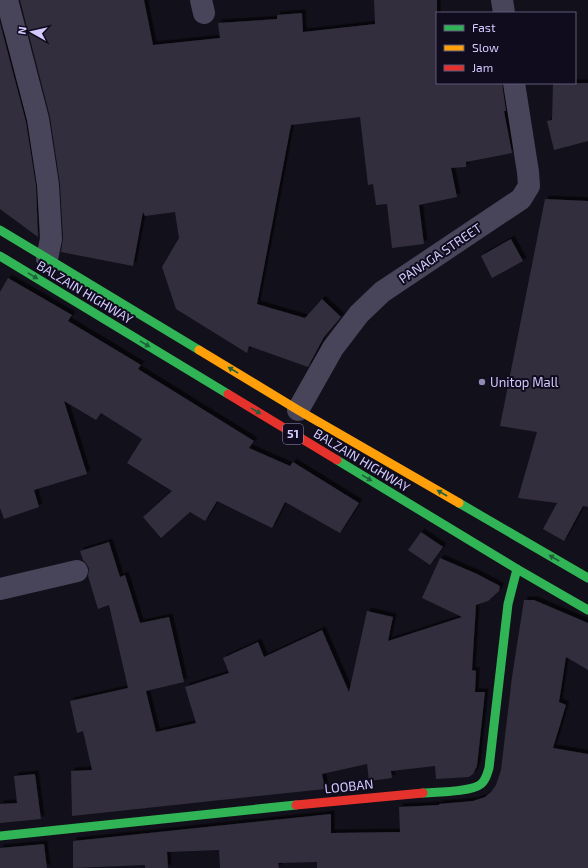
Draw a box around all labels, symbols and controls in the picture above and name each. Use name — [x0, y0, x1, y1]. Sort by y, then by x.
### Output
north arrow — [12, 12, 52, 52]
legend — [436, 12, 576, 84]
text: Fast — [472, 20, 496, 34]
text: N — [15, 26, 29, 35]
text: Slow — [472, 40, 499, 54]
text: Jam — [472, 60, 493, 74]
street label: PANAGA STREET — [396, 219, 485, 287]
street label: BALZAIN HIGHWAY — [34, 257, 137, 327]
one-way arrow — [27, 273, 39, 280]
one-way arrow — [139, 340, 151, 347]
one-way arrow — [227, 367, 239, 374]
place label: Unitop Mall — [490, 374, 559, 390]
marker: Unitop Mall — [477, 377, 487, 387]
one-way arrow — [250, 407, 262, 414]
road number: 51 — [283, 424, 303, 444]
street label: BALZAIN HIGHWAY — [311, 425, 414, 495]
one-way arrow — [361, 475, 373, 482]
one-way arrow — [436, 489, 448, 496]
one-way arrow — [549, 554, 559, 562]
street label: LOOBAN — [324, 775, 374, 797]

